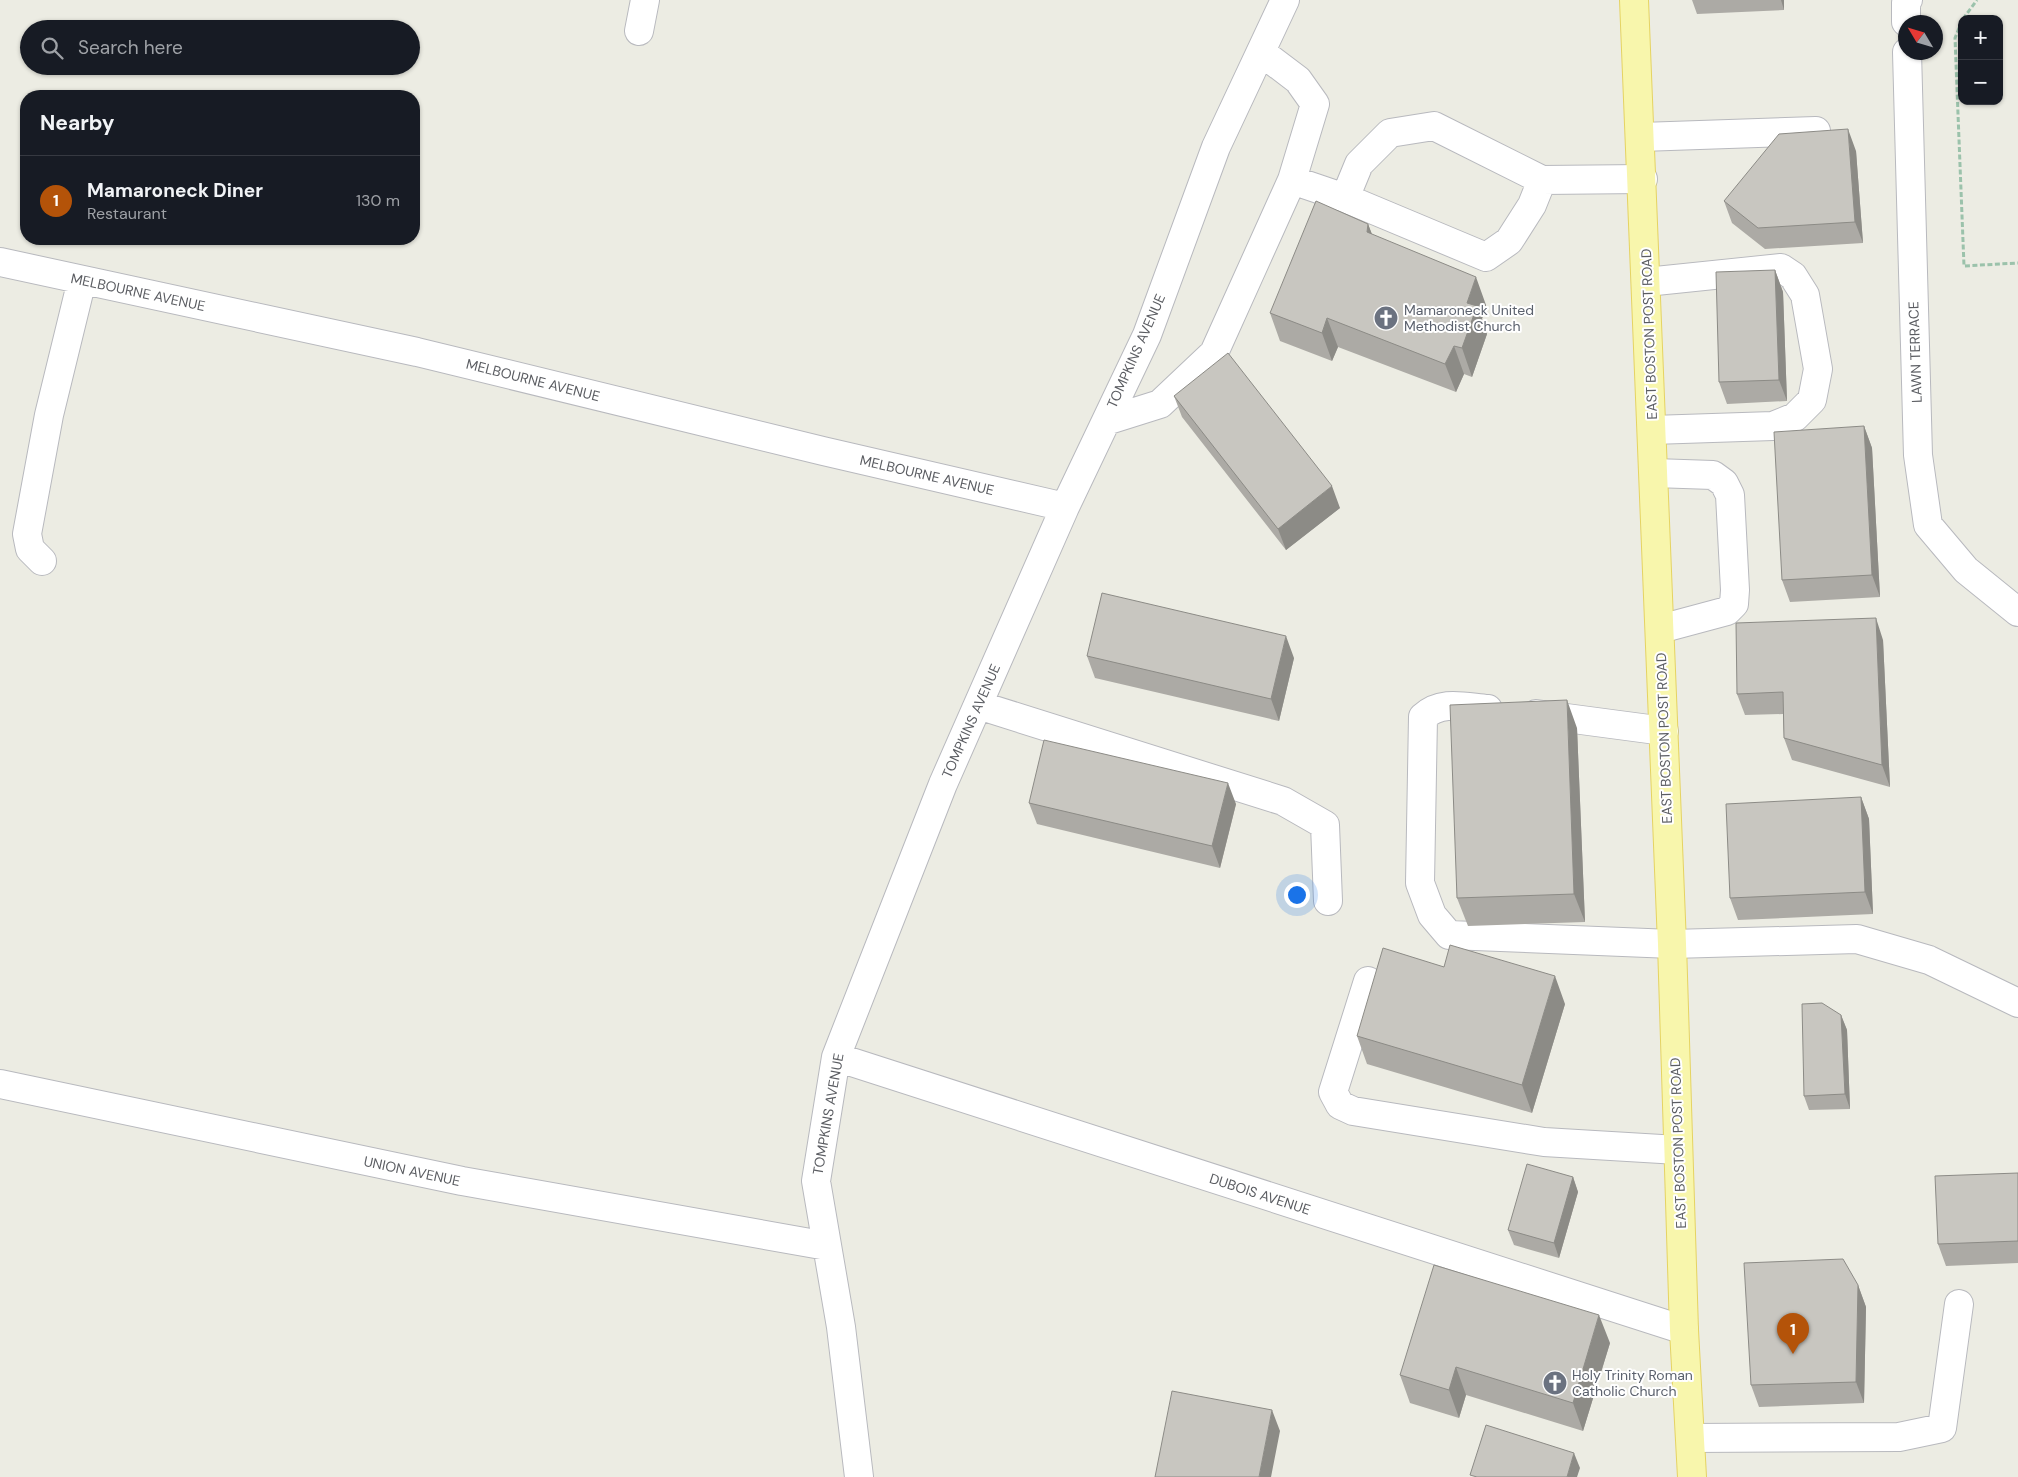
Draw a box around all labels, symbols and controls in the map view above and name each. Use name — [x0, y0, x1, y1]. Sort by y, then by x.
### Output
north arrow — [1898, 15, 1943, 60]
map controls — [1958, 15, 2003, 105]
button: + — [1958, 15, 2003, 60]
search box — [20, 20, 420, 75]
icon: search — [38, 34, 66, 62]
text: Search here — [78, 35, 183, 60]
button: − — [1958, 60, 2003, 105]
text: Nearby — [40, 109, 114, 137]
text: Mamaroneck Diner — [87, 178, 263, 203]
text: 1 — [53, 190, 59, 211]
text: 130 m — [356, 190, 400, 211]
text: Restaurant — [87, 203, 167, 224]
street label: EAST BOSTON POST ROAD — [1637, 248, 1661, 420]
street label: MELBOURNE AVENUE — [69, 269, 207, 315]
street label: TOMPKINS AVENUE — [1103, 291, 1169, 411]
place label: Mamaroneck United Methodist Church — [1404, 301, 1534, 335]
street label: LAWN TERRACE — [1904, 301, 1926, 403]
church icon: Mamaroneck United Methodist Church — [1373, 305, 1399, 331]
street label: MELBOURNE AVENUE — [464, 355, 602, 405]
street label: MELBOURNE AVENUE — [858, 451, 996, 499]
street label: EAST BOSTON POST ROAD — [1652, 652, 1676, 824]
street label: TOMPKINS AVENUE — [938, 661, 1004, 781]
your location — [1284, 882, 1310, 908]
street label: TOMPKINS AVENUE — [808, 1052, 848, 1176]
street label: EAST BOSTON POST ROAD — [1666, 1057, 1690, 1229]
street label: UNION AVENUE — [362, 1152, 462, 1190]
street label: DUBOIS AVENUE — [1207, 1169, 1313, 1219]
pin: 1 — [1777, 1313, 1809, 1354]
place label: Holy Trinity Roman Catholic Church — [1572, 1366, 1693, 1400]
church icon: Holy Trinity Roman Catholic Church — [1542, 1370, 1568, 1396]

